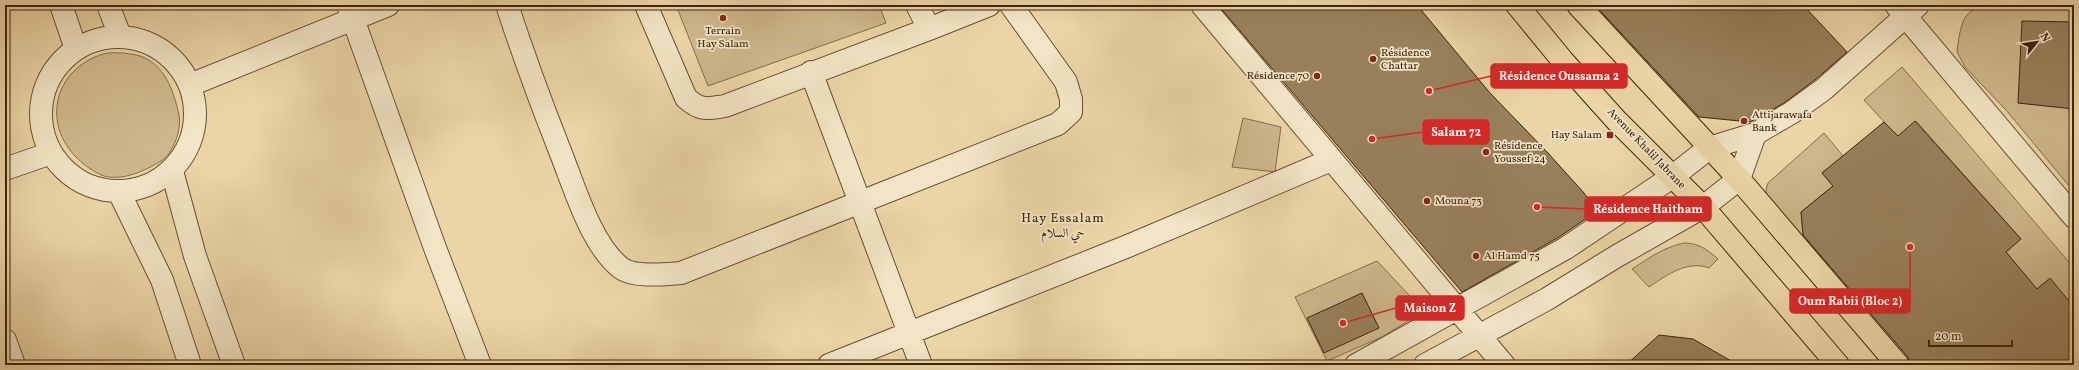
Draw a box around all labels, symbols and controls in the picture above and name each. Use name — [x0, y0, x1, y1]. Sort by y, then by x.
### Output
marker: Terrain Hay Salam — [718, 13, 728, 23]
north arrow — [2017, 22, 2057, 62]
place label: Terrain Hay Salam — [697, 24, 749, 52]
text: N — [2036, 31, 2053, 45]
place label: Résidence Chattar — [1381, 46, 1430, 74]
marker: Résidence Chattar — [1368, 54, 1378, 64]
callout: Résidence Oussama 2 — [1491, 64, 1627, 88]
place label: Résidence 70 — [1247, 69, 1309, 84]
text: Résidence Oussama 2 — [1499, 69, 1619, 85]
marker: Résidence 70 — [1312, 71, 1322, 81]
street label: Avenue Khalil Jabrane — [1604, 105, 1688, 193]
place label: Attijarawafa Bank — [1752, 108, 1812, 136]
marker: Attijarawafa Bank — [1739, 116, 1749, 126]
callout: Salam 72 — [1423, 120, 1489, 144]
text: Salam 72 — [1431, 125, 1481, 141]
place label: Hay Salam — [1551, 128, 1602, 143]
marker: Hay Salam — [1605, 130, 1615, 140]
place label: Résidence Youssef 24 — [1494, 139, 1546, 167]
marker: Résidence Youssef 24 — [1481, 147, 1491, 157]
place label: Mouna 73 — [1435, 194, 1482, 209]
marker: Mouna 73 — [1422, 196, 1432, 206]
callout: Résidence Haitham — [1585, 197, 1711, 221]
text: Résidence Haitham — [1593, 202, 1703, 218]
district label: Hay Essalam حي السلام — [1021, 210, 1105, 244]
place label: Al Hamd 75 — [1484, 249, 1540, 264]
marker: Al Hamd 75 — [1471, 251, 1481, 261]
callout: Oum Rabii (Bloc 2) — [1790, 289, 1910, 313]
text: Oum Rabii (Bloc 2) — [1798, 294, 1902, 310]
callout: Maison Z — [1396, 296, 1464, 320]
text: Maison Z — [1404, 301, 1456, 317]
scale bar — [1929, 322, 2012, 348]
text: 20 m — [1935, 329, 1962, 345]

